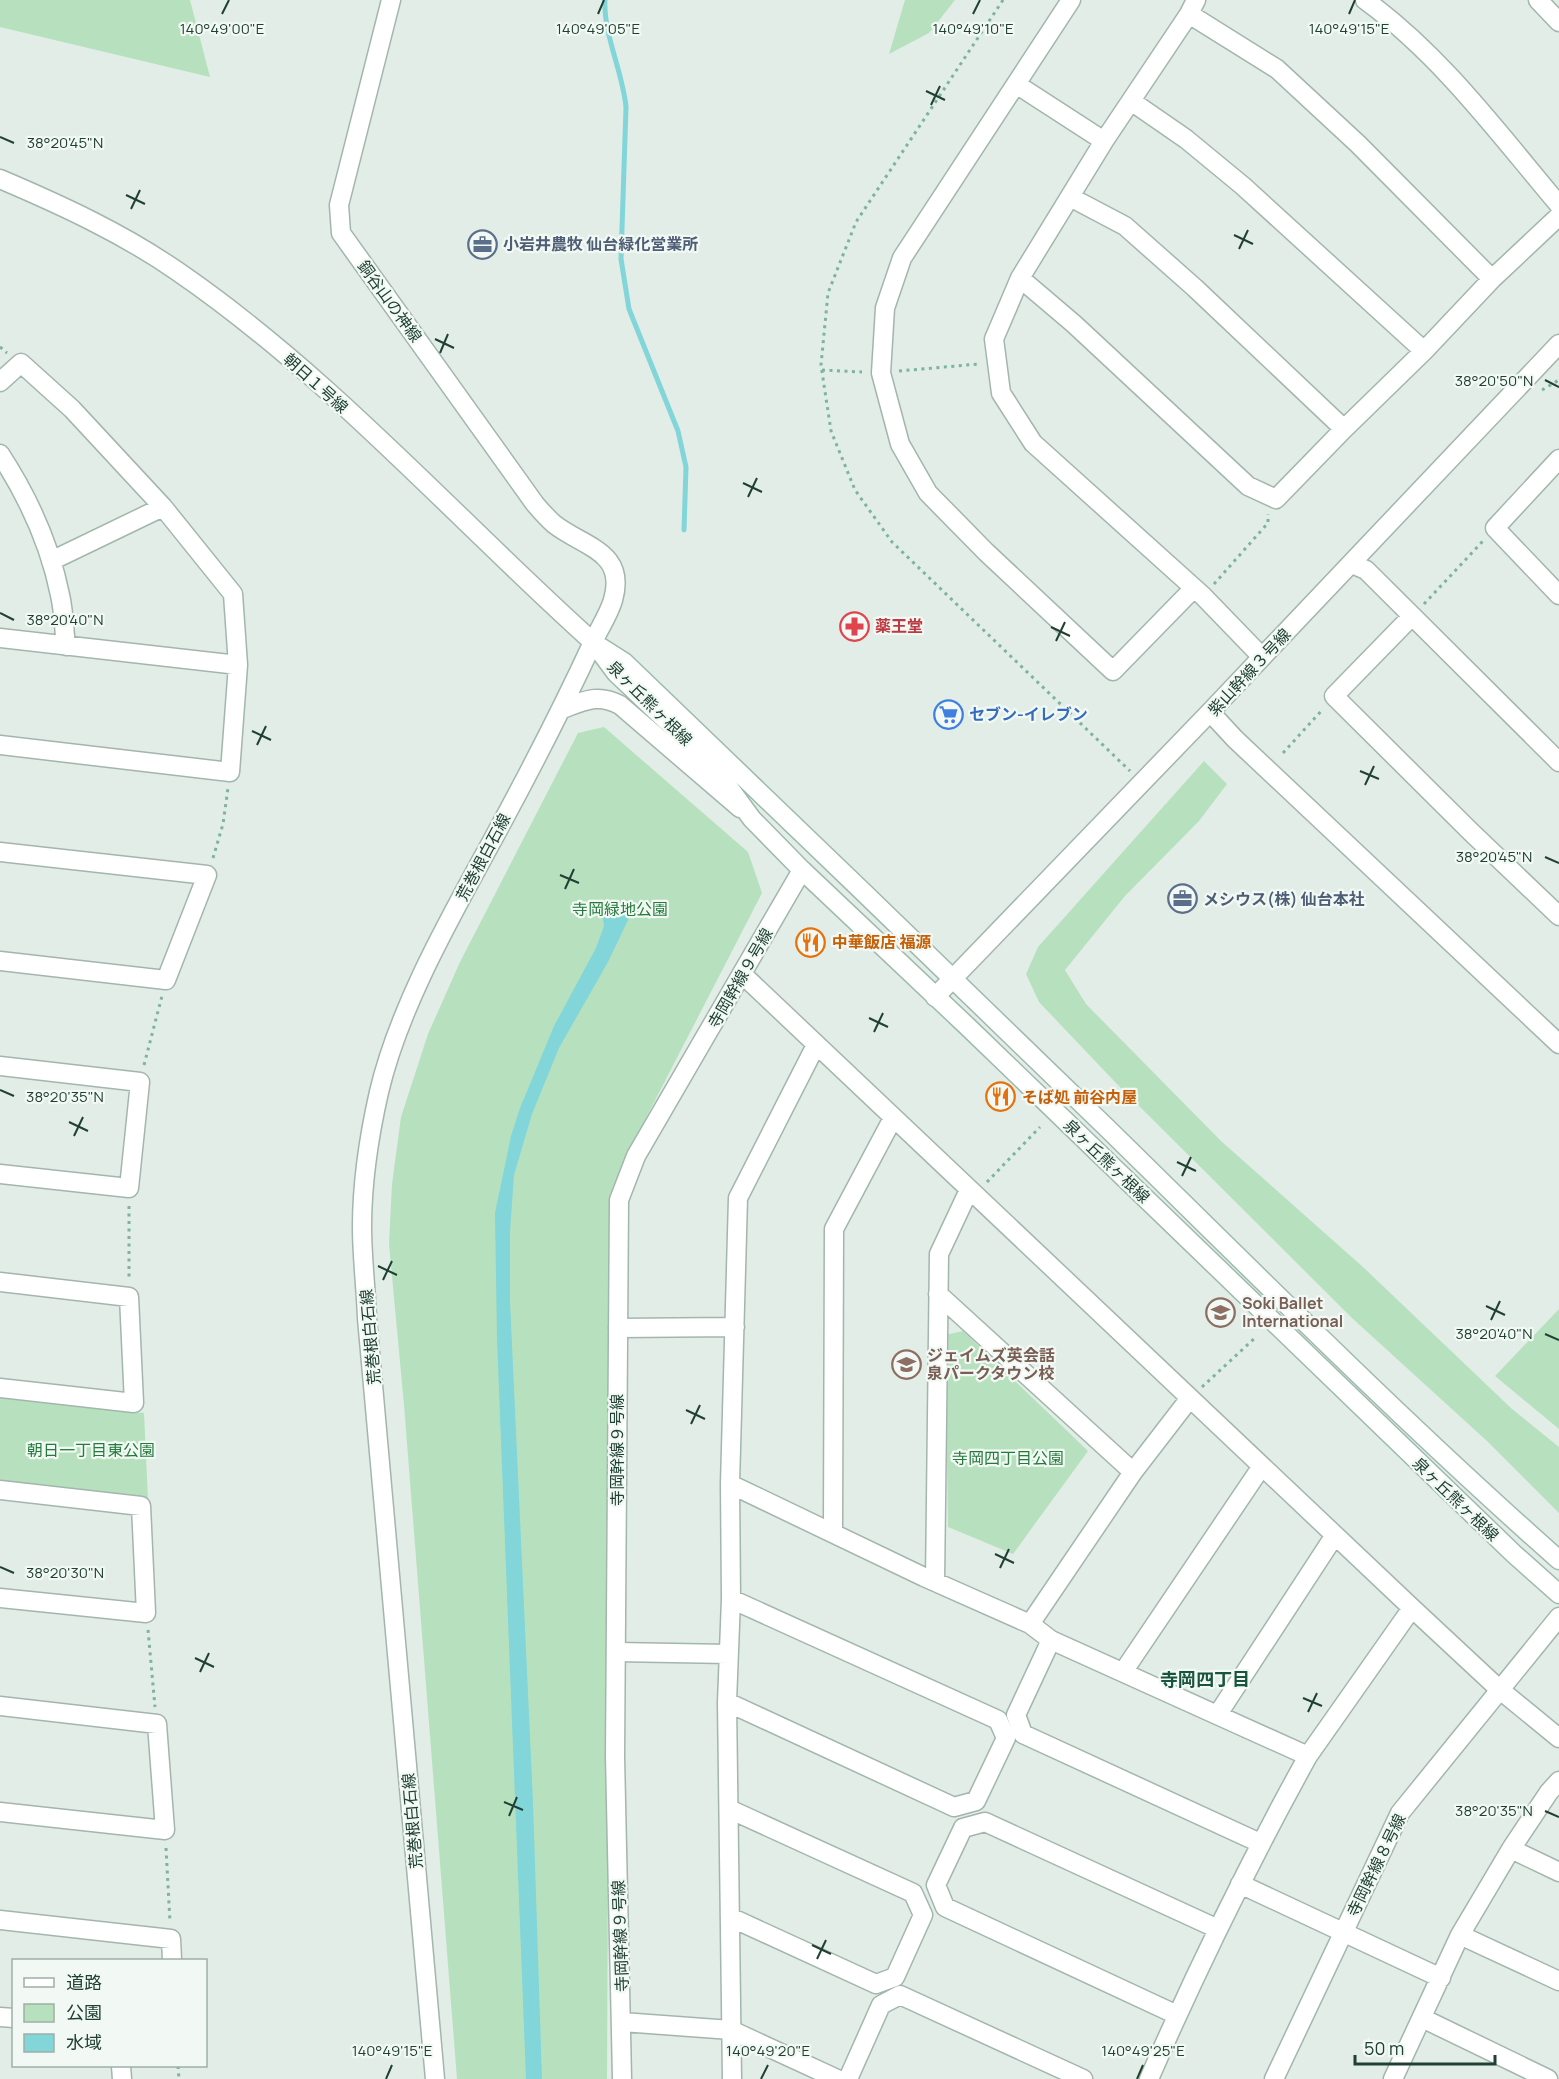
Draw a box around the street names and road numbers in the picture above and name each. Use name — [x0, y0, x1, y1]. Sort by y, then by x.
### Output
street label: 銅谷山の神線 — [353, 256, 427, 346]
street label: 朝日１号線 — [279, 348, 353, 418]
street label: 紫山幹線３号線 — [1203, 624, 1295, 720]
street label: 泉ヶ丘熊ヶ根線 — [603, 656, 697, 750]
street label: 荒巻根白石線 — [451, 809, 515, 905]
street label: 寺岡幹線９号線 — [702, 924, 778, 1032]
street label: 泉ヶ丘熊ヶ根線 — [1059, 1114, 1155, 1208]
street label: 荒巻根白石線 — [355, 1288, 385, 1386]
street label: 寺岡幹線９号線 — [606, 1394, 628, 1506]
street label: 泉ヶ丘熊ヶ根線 — [1408, 1452, 1504, 1546]
street label: 荒巻根白石線 — [397, 1772, 427, 1870]
street label: 寺岡幹線８号線 — [1342, 1810, 1410, 1920]
street label: 寺岡幹線９号線 — [607, 1880, 633, 1992]

